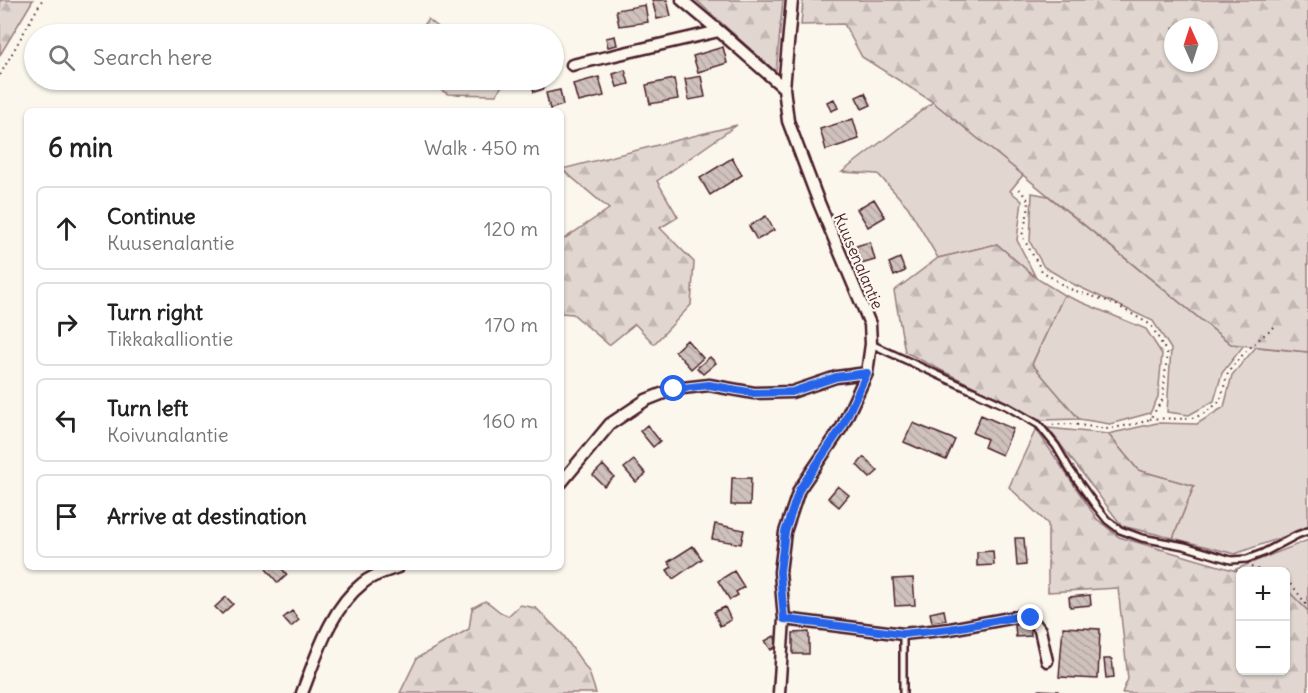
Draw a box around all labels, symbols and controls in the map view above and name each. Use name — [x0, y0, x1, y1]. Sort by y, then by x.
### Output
north arrow — [1164, 18, 1218, 72]
search box — [24, 24, 564, 90]
icon: search — [45, 41, 78, 74]
text: Search here — [93, 43, 212, 71]
text: 6 min — [48, 131, 113, 164]
text: Walk · 450 m — [424, 135, 540, 160]
text: Continue — [107, 202, 196, 230]
street label: Kuusenalantie — [830, 210, 888, 312]
icon: ahead — [50, 212, 83, 245]
text: 120 m — [484, 216, 538, 241]
text: Kuusenalantie — [107, 230, 235, 255]
text: Turn right — [107, 298, 203, 326]
icon: right — [50, 308, 83, 341]
text: 170 m — [485, 312, 538, 337]
text: Tikkakalliontie — [107, 326, 233, 351]
route start — [660, 375, 686, 401]
text: Turn left — [107, 394, 188, 422]
icon: left — [50, 404, 83, 437]
text: 160 m — [483, 408, 538, 433]
text: Koivunalantie — [107, 422, 229, 447]
icon: arrive — [50, 500, 83, 533]
text: Arrive at destination — [107, 502, 307, 530]
map controls — [1236, 567, 1290, 675]
button: + — [1236, 567, 1290, 621]
route end — [1017, 604, 1043, 630]
button: − — [1236, 621, 1290, 675]

